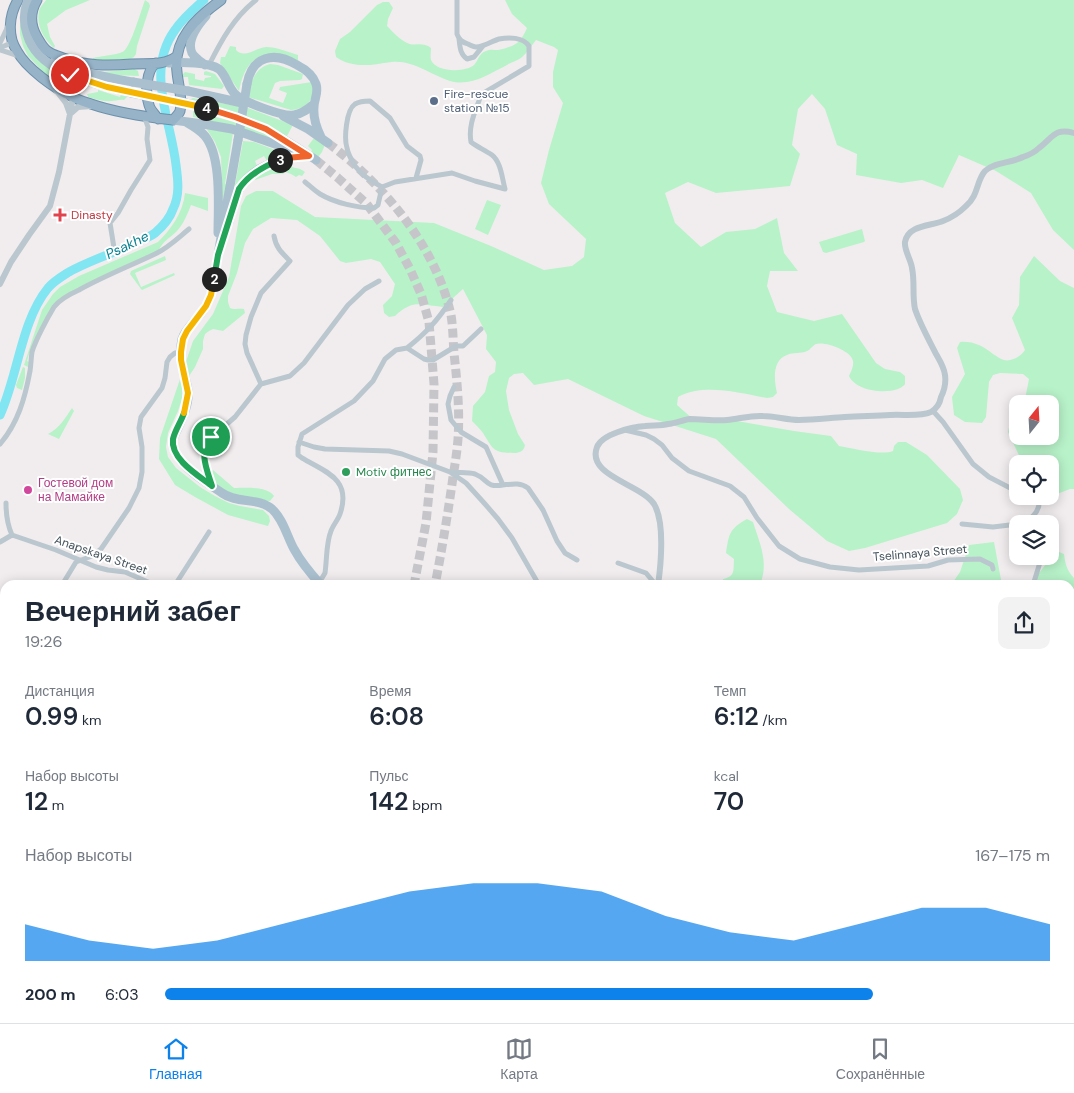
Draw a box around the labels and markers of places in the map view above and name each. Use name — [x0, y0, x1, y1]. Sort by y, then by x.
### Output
pin — [49, 54, 91, 96]
place label: Fire-rescue station №15 — [444, 86, 510, 116]
marker: Fire-rescue station №15 — [428, 95, 440, 107]
pin: 4 — [194, 96, 218, 120]
pin: 3 — [268, 148, 292, 172]
place label: Dinasty — [71, 207, 113, 223]
marker: Dinasty — [53, 208, 67, 222]
pin: 2 — [202, 266, 226, 292]
pin — [190, 416, 232, 458]
place label: Motiv фитнес — [356, 464, 431, 480]
marker: Motiv фитнес — [340, 466, 352, 478]
place label: Гостевой дом на Мамайке — [38, 475, 113, 505]
marker: Гостевой дом на Мамайке — [22, 484, 34, 496]

